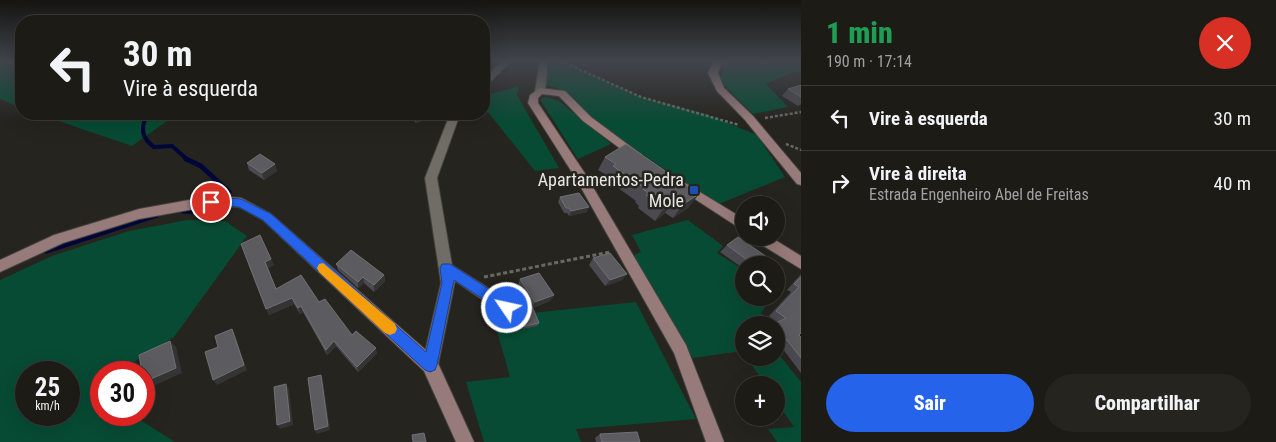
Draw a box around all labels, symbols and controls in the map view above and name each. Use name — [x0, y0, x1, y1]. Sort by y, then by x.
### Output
text: 1 min — [826, 15, 893, 50]
button: close — [1199, 17, 1251, 69]
text: 30 m — [123, 34, 192, 75]
icon: left — [40, 35, 105, 100]
text: 190 m · 17:14 — [826, 52, 912, 71]
text: Vire à esquerda — [123, 76, 258, 101]
icon: left — [826, 104, 854, 132]
text: Vire à esquerda — [869, 107, 988, 130]
text: 30 m — [1214, 107, 1251, 130]
text: Vire à direita — [869, 162, 967, 185]
place label: Apartamentos-Pedra Mole — [538, 169, 684, 211]
icon: right — [826, 169, 854, 197]
text: 40 m — [1214, 172, 1251, 195]
pin — [190, 181, 232, 223]
marker: Apartamentos-Pedra Mole — [688, 184, 700, 196]
text: Estrada Engenheiro Abel de Freitas — [869, 185, 1089, 204]
icon: arrive — [197, 188, 225, 216]
map controls — [735, 196, 785, 426]
button: sound — [735, 196, 785, 246]
button: search — [735, 256, 785, 306]
position arrow — [480, 281, 532, 333]
button: layers — [735, 316, 785, 366]
speed limit sign: 30 — [90, 361, 155, 426]
text: 25 — [35, 373, 60, 402]
button: Sair — [826, 374, 1034, 432]
button: Compartilhar — [1044, 374, 1251, 432]
button: + — [735, 376, 785, 426]
text: km/h — [35, 399, 60, 413]

